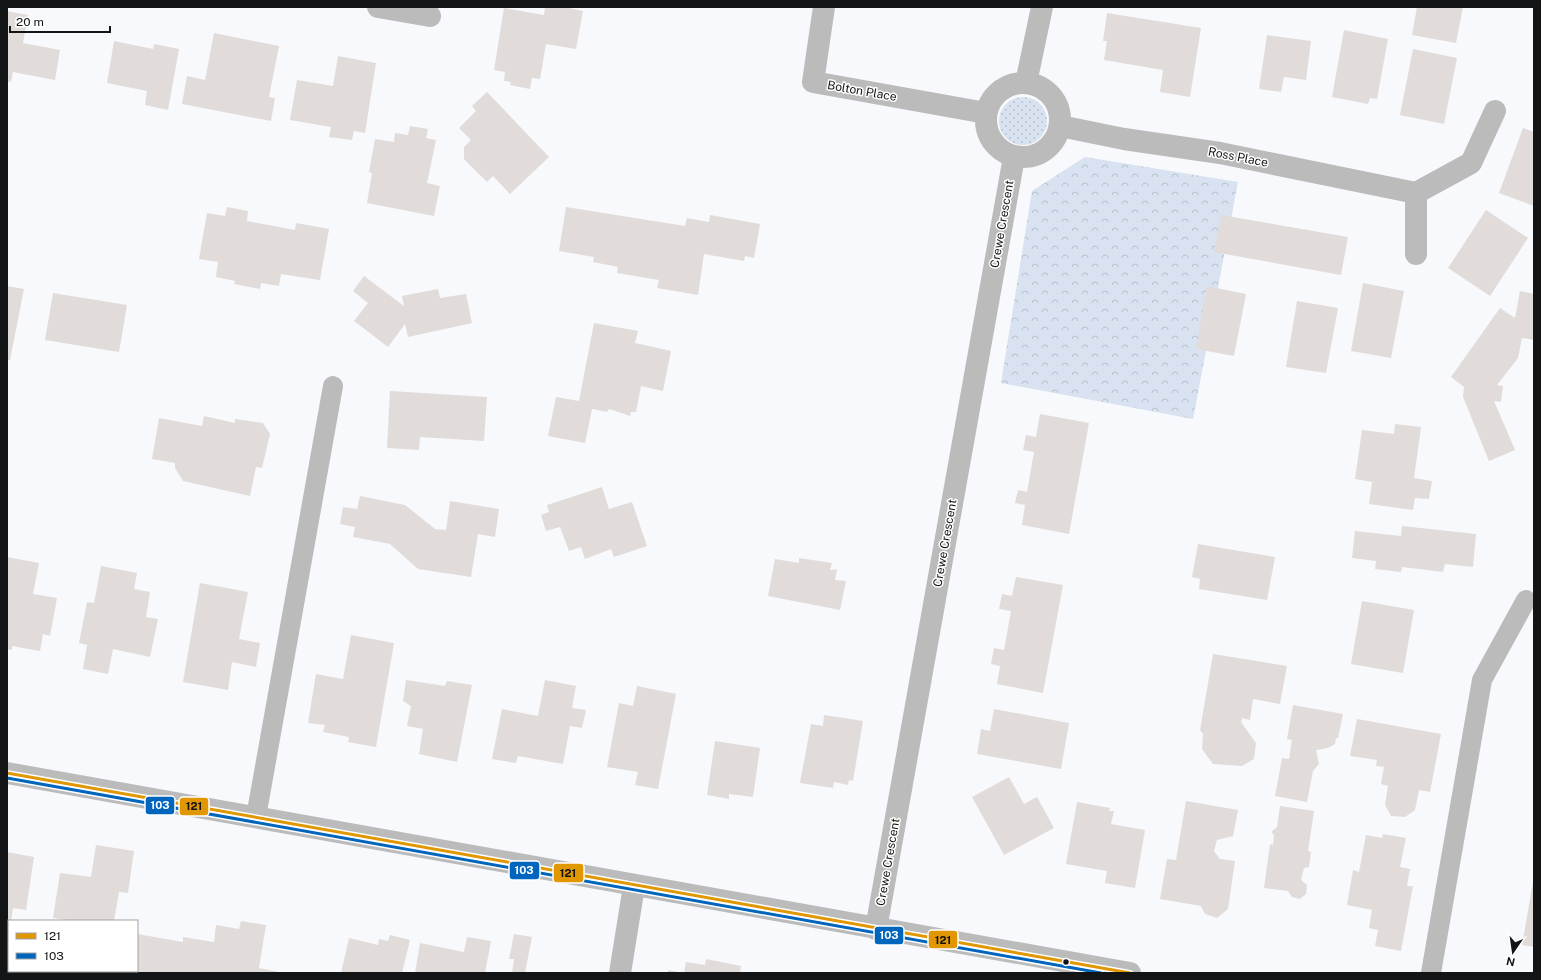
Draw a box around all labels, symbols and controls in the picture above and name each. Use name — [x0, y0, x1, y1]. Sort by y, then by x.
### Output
scale bar — [10, 8, 110, 34]
text: 20 m — [16, 15, 44, 29]
street label: Bolton Place — [826, 78, 898, 104]
street label: Ross Place — [1207, 144, 1269, 170]
street label: Crewe Crescent — [987, 179, 1017, 269]
street label: Crewe Crescent — [930, 498, 960, 588]
line badge: 103 — [145, 796, 175, 815]
line badge: 121 — [179, 797, 209, 816]
text: 103 — [150, 799, 170, 811]
text: 121 — [186, 800, 202, 812]
street label: Crewe Crescent — [873, 817, 903, 907]
line badge: 103 — [509, 861, 540, 880]
line badge: 121 — [553, 863, 584, 883]
text: 103 — [514, 864, 534, 876]
text: 121 — [560, 867, 576, 879]
legend — [8, 920, 138, 972]
line badge: 103 — [874, 926, 904, 945]
text: 121 — [44, 929, 61, 943]
text: 103 — [879, 929, 899, 941]
line badge: 121 — [928, 930, 958, 949]
north arrow — [1493, 932, 1533, 972]
text: 121 — [935, 934, 951, 946]
text: 103 — [44, 949, 64, 963]
text: N — [1505, 955, 1516, 969]
unlabelled marker — [1061, 957, 1071, 967]

